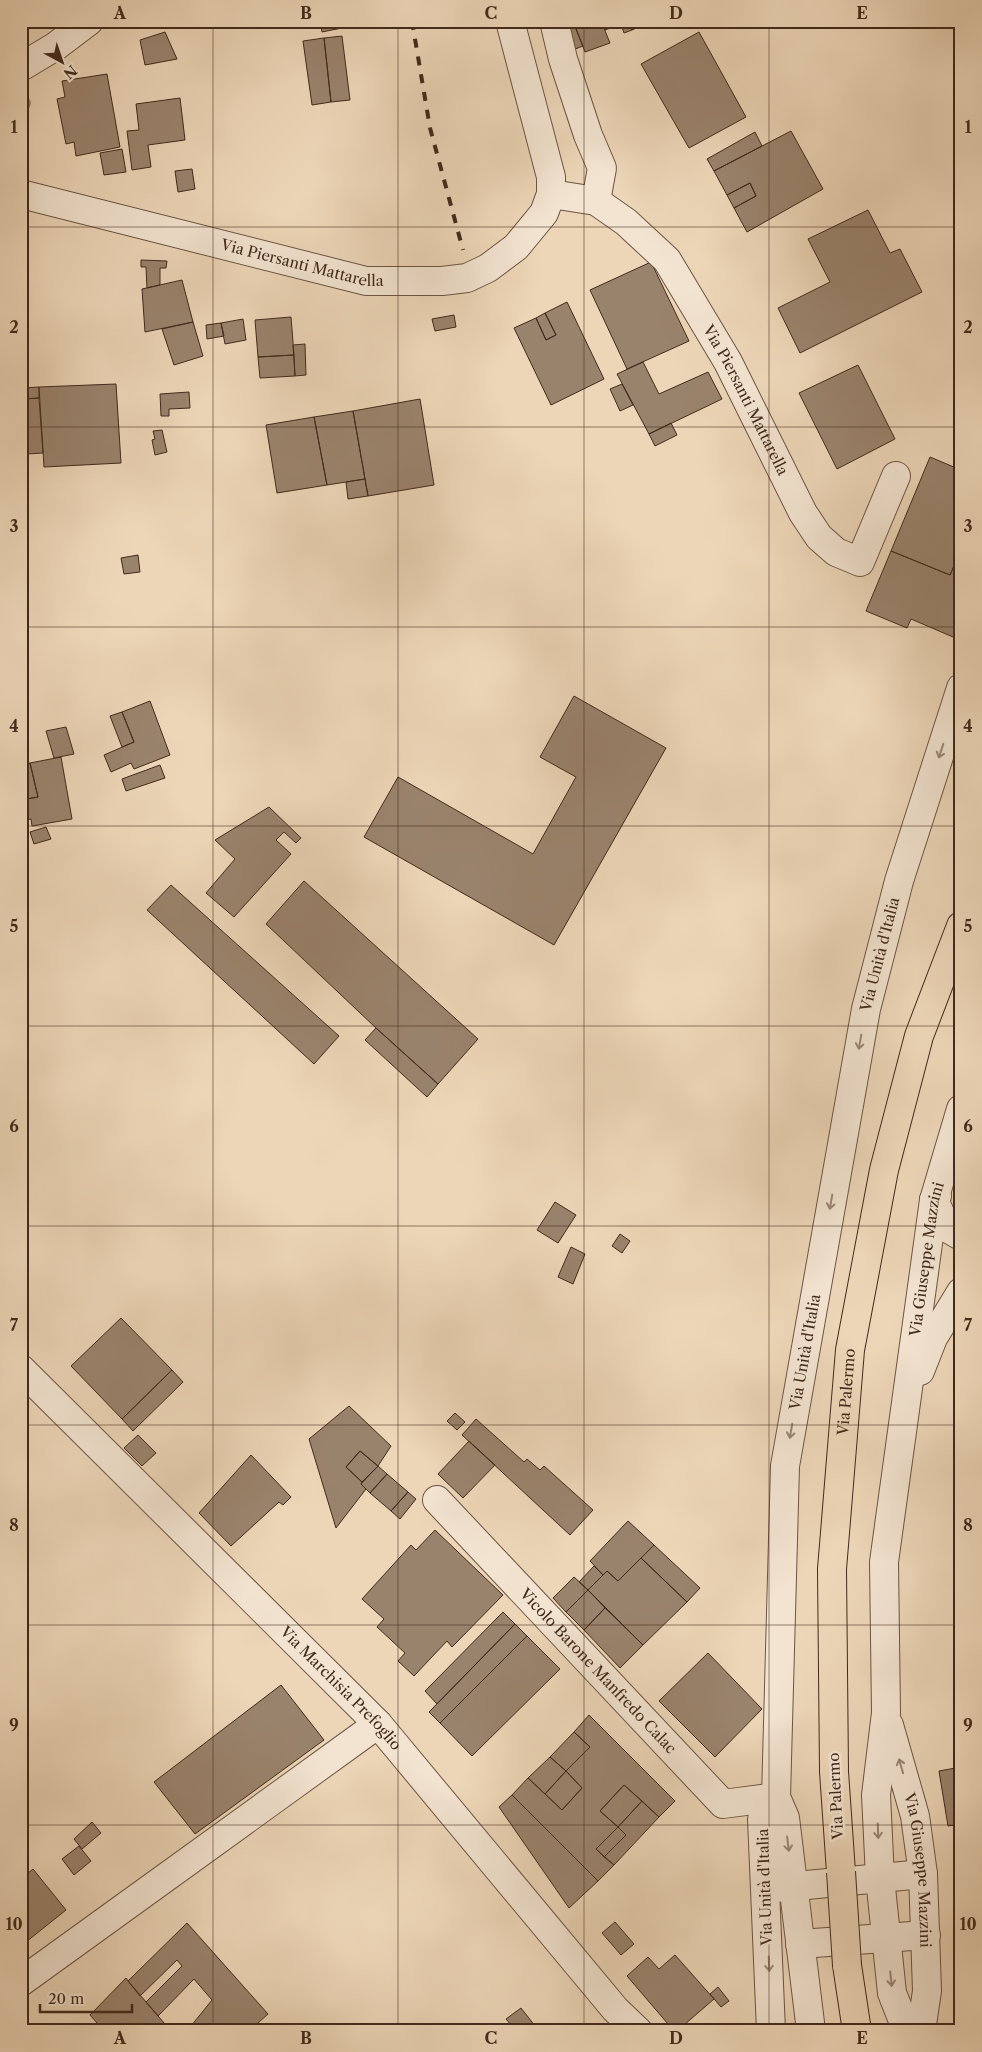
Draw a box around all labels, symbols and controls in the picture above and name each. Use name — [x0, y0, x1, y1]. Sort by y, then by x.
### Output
text: A — [113, 3, 127, 23]
text: B — [300, 3, 312, 23]
text: C — [485, 3, 497, 23]
text: D — [669, 3, 683, 23]
text: E — [856, 3, 868, 23]
north arrow — [38, 38, 88, 88]
text: N — [60, 61, 81, 83]
text: 1 — [10, 117, 18, 137]
text: 1 — [964, 117, 972, 137]
street label: Via Piersanti Mattarella — [218, 235, 384, 290]
text: 2 — [9, 317, 19, 337]
text: 2 — [963, 317, 973, 337]
street label: Via Piersanti Mattarella — [699, 320, 793, 479]
text: 3 — [9, 516, 19, 536]
text: 3 — [963, 516, 973, 536]
text: 4 — [9, 716, 19, 736]
text: 4 — [963, 716, 973, 736]
one-way arrow — [935, 742, 945, 758]
street label: Via Unità d'Italia — [856, 895, 903, 1014]
text: 5 — [10, 916, 19, 936]
text: 5 — [964, 916, 973, 936]
one-way arrow — [854, 1033, 864, 1049]
text: 6 — [9, 1116, 19, 1136]
text: 6 — [963, 1116, 973, 1136]
street label: Via Giuseppe Mazzini — [905, 1179, 948, 1339]
one-way arrow — [826, 1193, 836, 1209]
street label: Via Unità d'Italia — [785, 1293, 824, 1412]
text: 7 — [10, 1315, 19, 1335]
text: 7 — [964, 1315, 973, 1335]
street label: Via Palermo — [833, 1348, 859, 1437]
one-way arrow — [785, 1422, 795, 1438]
text: 8 — [9, 1515, 19, 1535]
text: 8 — [963, 1515, 973, 1535]
street label: Vicolo Barone Manfredo Calac — [515, 1583, 681, 1758]
street label: Via Marchisia Prefoglio — [276, 1621, 406, 1754]
text: 9 — [9, 1715, 19, 1735]
text: 9 — [963, 1715, 973, 1735]
street label: Via Palermo — [824, 1752, 847, 1841]
one-way arrow — [896, 1758, 905, 1774]
street label: Via Giuseppe Mazzini — [900, 1790, 936, 1948]
one-way arrow — [873, 1823, 882, 1839]
street label: Via Unità d'Italia — [753, 1828, 776, 1947]
one-way arrow — [783, 1835, 793, 1851]
text: 10 — [5, 1914, 23, 1934]
text: 10 — [959, 1914, 977, 1934]
one-way arrow — [764, 1956, 773, 1972]
one-way arrow — [886, 1971, 895, 1987]
scale bar — [40, 1982, 132, 2014]
text: 20 m — [48, 1989, 84, 2008]
text: A — [113, 2028, 127, 2048]
text: B — [300, 2028, 312, 2048]
text: C — [485, 2028, 497, 2048]
text: D — [669, 2028, 683, 2048]
text: E — [856, 2028, 868, 2048]

